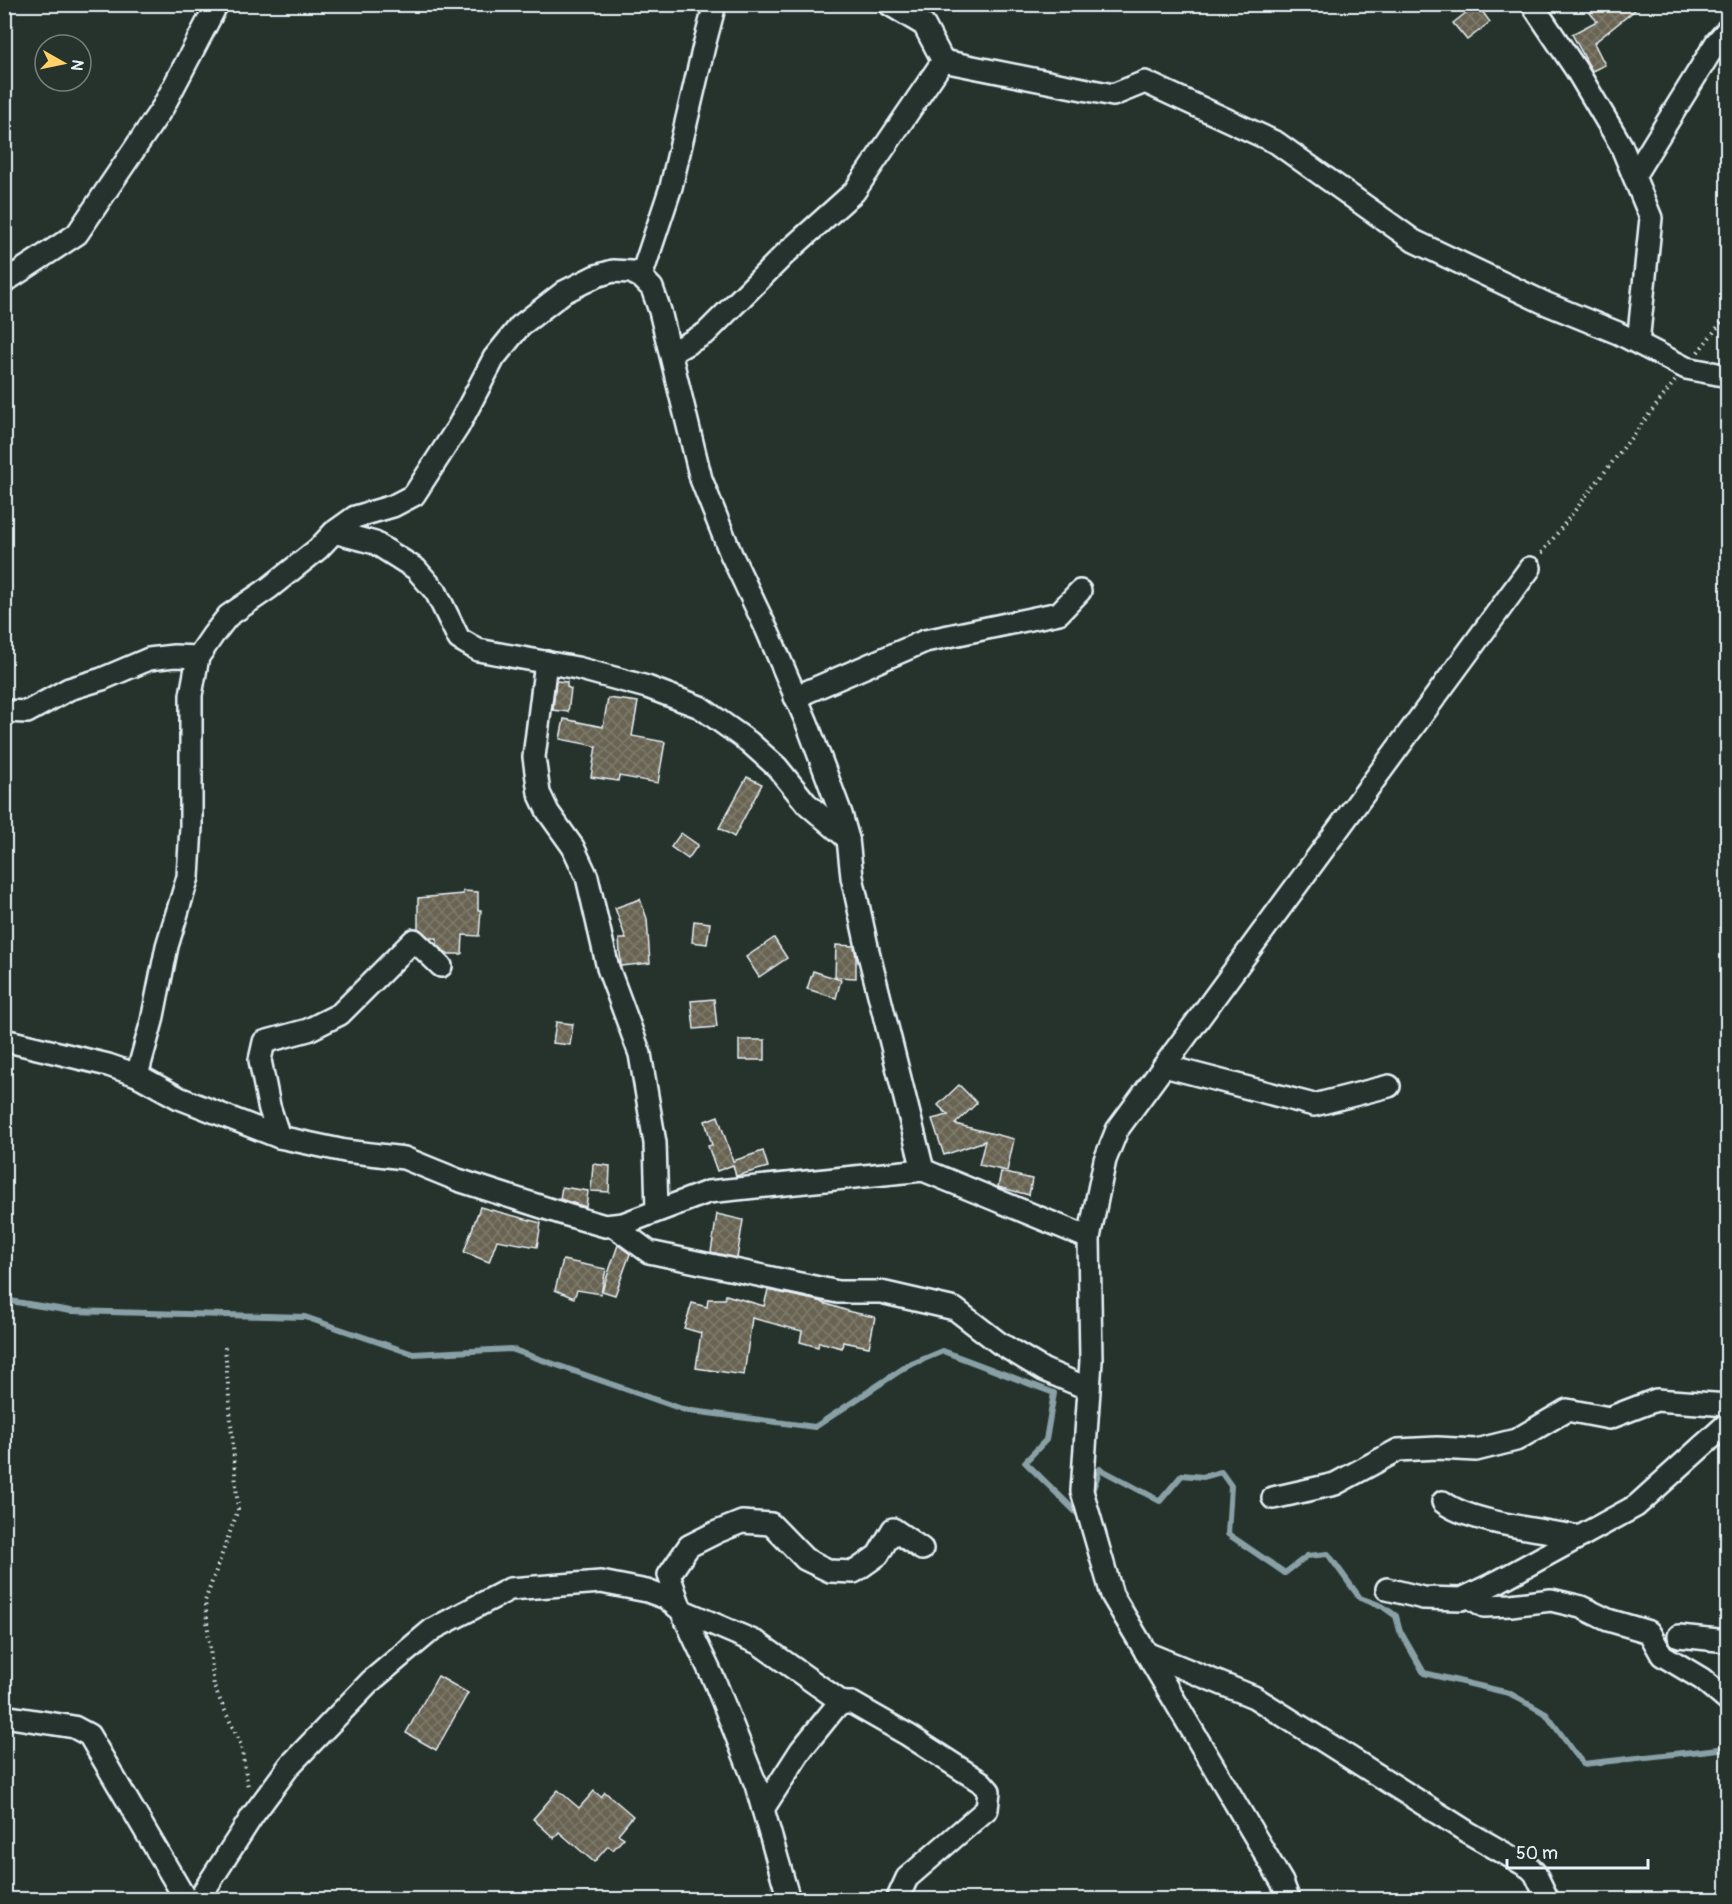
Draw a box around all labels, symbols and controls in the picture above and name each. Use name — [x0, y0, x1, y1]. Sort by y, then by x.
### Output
north arrow — [33, 33, 93, 93]
text: N — [66, 58, 88, 72]
scale bar — [1507, 1832, 1648, 1870]
text: 50 m — [1516, 1842, 1558, 1865]

